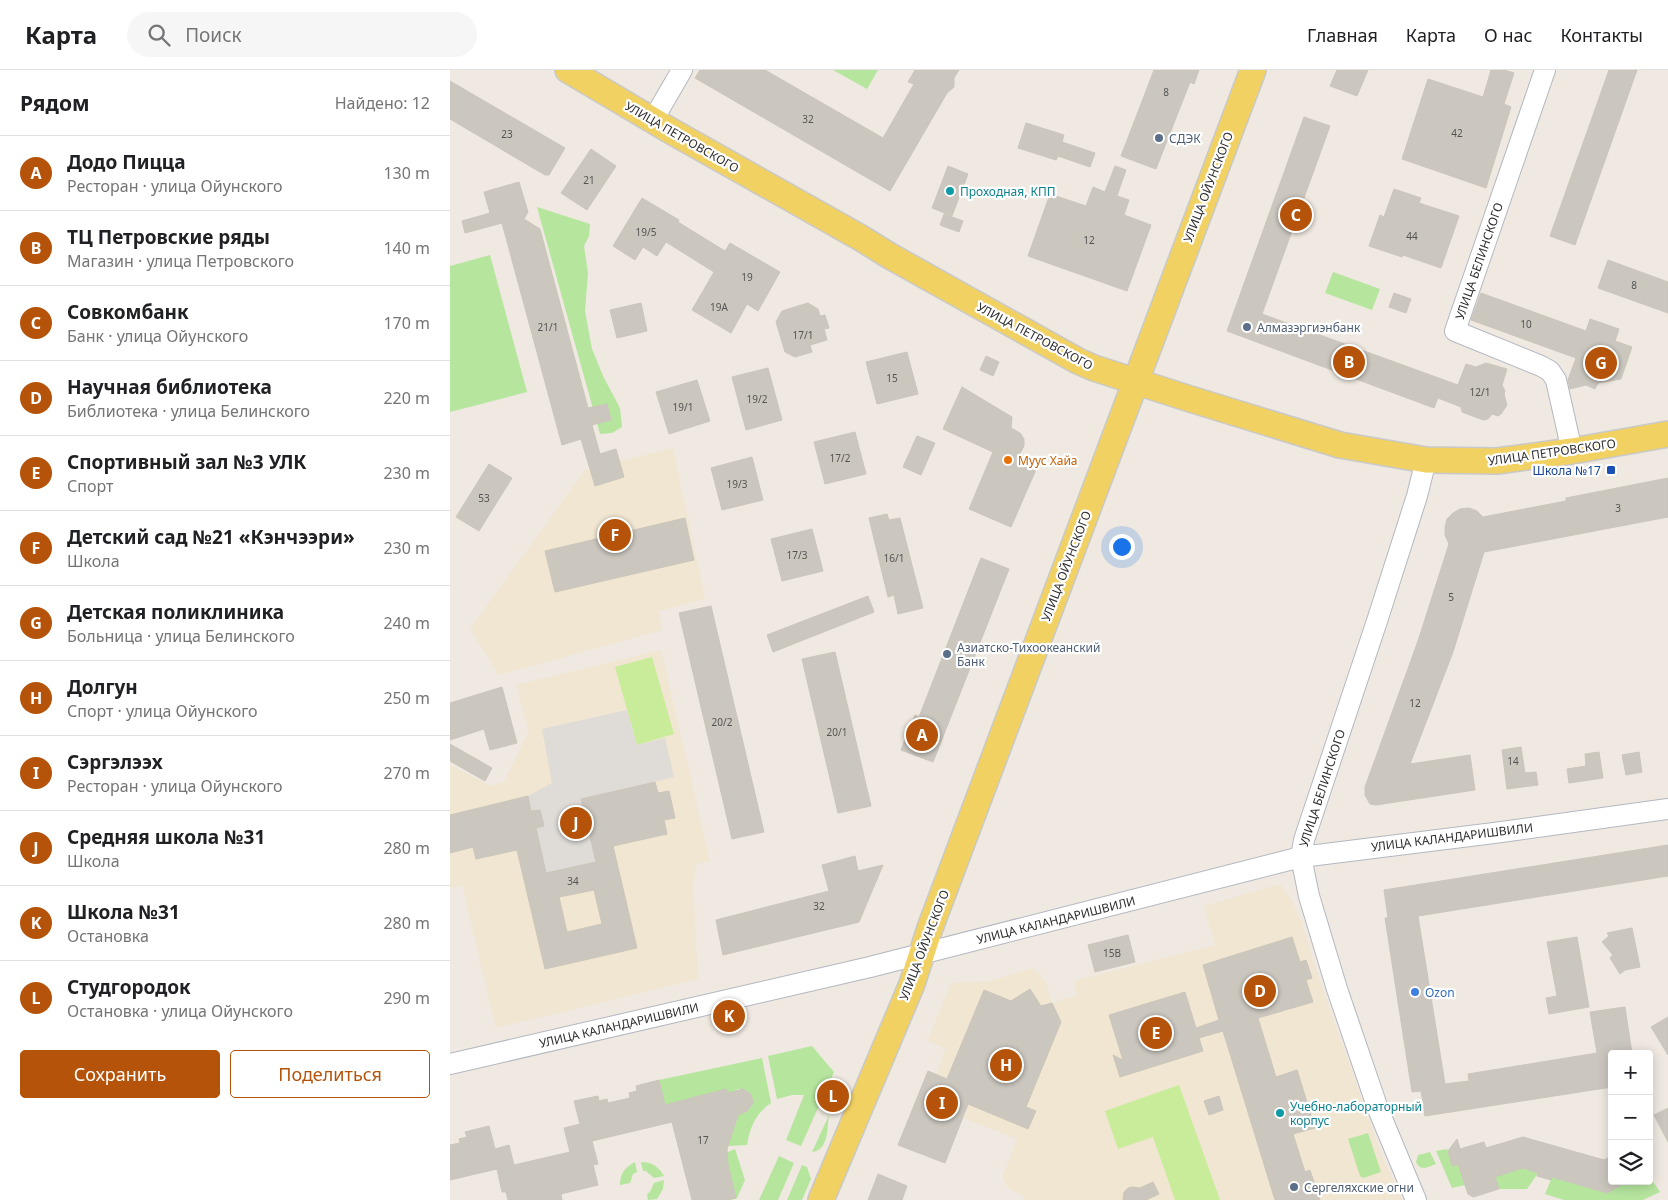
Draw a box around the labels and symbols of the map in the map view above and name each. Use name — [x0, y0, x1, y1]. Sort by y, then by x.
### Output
house number: 8 — [1163, 85, 1169, 99]
street label: УЛИЦА ПЕТРОВСКОГО — [622, 97, 742, 177]
house number: 32 — [802, 112, 814, 126]
house number: 42 — [1451, 126, 1463, 140]
house number: 23 — [501, 127, 513, 141]
street label: УЛИЦА ОЙУНСКОГО — [1179, 129, 1237, 245]
place label: СДЭК — [1169, 130, 1201, 147]
marker: СДЭК — [1153, 132, 1165, 144]
house number: 21 — [583, 173, 595, 187]
place label: Проходная, КПП — [960, 183, 1056, 200]
marker: Проходная, КПП — [944, 185, 956, 197]
pin: C — [1280, 196, 1312, 234]
street label: УЛИЦА БЕЛИНСКОГО — [1451, 200, 1507, 322]
house number: 19/5 — [636, 225, 657, 239]
house number: 44 — [1406, 229, 1418, 243]
house number: 12 — [1083, 233, 1095, 247]
house number: 19 — [741, 270, 753, 284]
house number: 8 — [1631, 278, 1637, 292]
street label: УЛИЦА ПЕТРОВСКОГО — [974, 298, 1096, 374]
house number: 19А — [710, 300, 729, 314]
house number: 10 — [1520, 317, 1532, 331]
place label: Алмазэргиэнбанк — [1257, 319, 1361, 336]
house number: 21/1 — [538, 320, 558, 334]
marker: Алмазэргиэнбанк — [1241, 321, 1253, 333]
house number: 17/1 — [793, 328, 813, 342]
pin: B — [1333, 343, 1365, 381]
pin: G — [1585, 344, 1617, 382]
house number: 15 — [886, 371, 898, 385]
house number: 12/1 — [1470, 385, 1490, 399]
house number: 19/2 — [747, 392, 768, 406]
house number: 19/1 — [673, 400, 693, 414]
street label: УЛИЦА ПЕТРОВСКОГО — [1487, 435, 1617, 469]
house number: 17/2 — [830, 451, 851, 465]
place label: Муус Хайа — [1018, 452, 1078, 469]
marker: Муус Хайа — [1002, 454, 1014, 466]
place label: Школа №17 — [1533, 462, 1601, 479]
marker: Школа №17 — [1605, 464, 1617, 476]
house number: 19/3 — [727, 477, 748, 491]
house number: 53 — [478, 491, 490, 505]
house number: 3 — [1615, 501, 1621, 515]
street label: УЛИЦА ОЙУНСКОГО — [1037, 508, 1095, 624]
pin: F — [599, 516, 631, 554]
your location — [1109, 534, 1135, 560]
house number: 17/3 — [787, 548, 808, 562]
house number: 16/1 — [884, 551, 904, 565]
house number: 5 — [1448, 590, 1454, 604]
place label: Азиатско-Тихоокеанский Банк — [957, 639, 1100, 670]
marker: Азиатско-Тихоокеанский Банк — [941, 648, 953, 660]
house number: 12 — [1409, 696, 1421, 710]
house number: 20/2 — [712, 715, 733, 729]
pin: A — [906, 716, 938, 754]
house number: 20/1 — [827, 725, 847, 739]
street label: УЛИЦА БЕЛИНСКОГО — [1295, 727, 1349, 849]
house number: 14 — [1507, 754, 1519, 768]
pin: J — [560, 804, 592, 842]
street label: УЛИЦА КАЛАНДАРИШВИЛИ — [1370, 819, 1534, 855]
house number: 34 — [567, 874, 579, 888]
street label: УЛИЦА ОЙУНСКОГО — [895, 887, 953, 1003]
street label: УЛИЦА КАЛАНДАРИШВИЛИ — [975, 892, 1137, 948]
house number: 32 — [813, 899, 825, 913]
house number: 15В — [1103, 946, 1121, 960]
pin: D — [1244, 972, 1276, 1010]
place label: Ozon — [1425, 984, 1455, 1001]
marker: Ozon — [1409, 986, 1421, 998]
pin: K — [713, 997, 745, 1035]
street label: УЛИЦА КАЛАНДАРИШВИЛИ — [538, 998, 700, 1052]
pin: E — [1140, 1014, 1172, 1052]
pin: H — [990, 1046, 1022, 1084]
pin: L — [817, 1077, 849, 1115]
pin: I — [926, 1084, 958, 1122]
place label: Учебно-лабораторный корпус — [1290, 1098, 1422, 1129]
marker: Учебно-лабораторный корпус — [1274, 1107, 1286, 1119]
house number: 17 — [697, 1133, 709, 1147]
place label: Сергеляхские огни — [1304, 1179, 1414, 1196]
marker: Сергеляхские огни — [1288, 1181, 1300, 1193]

